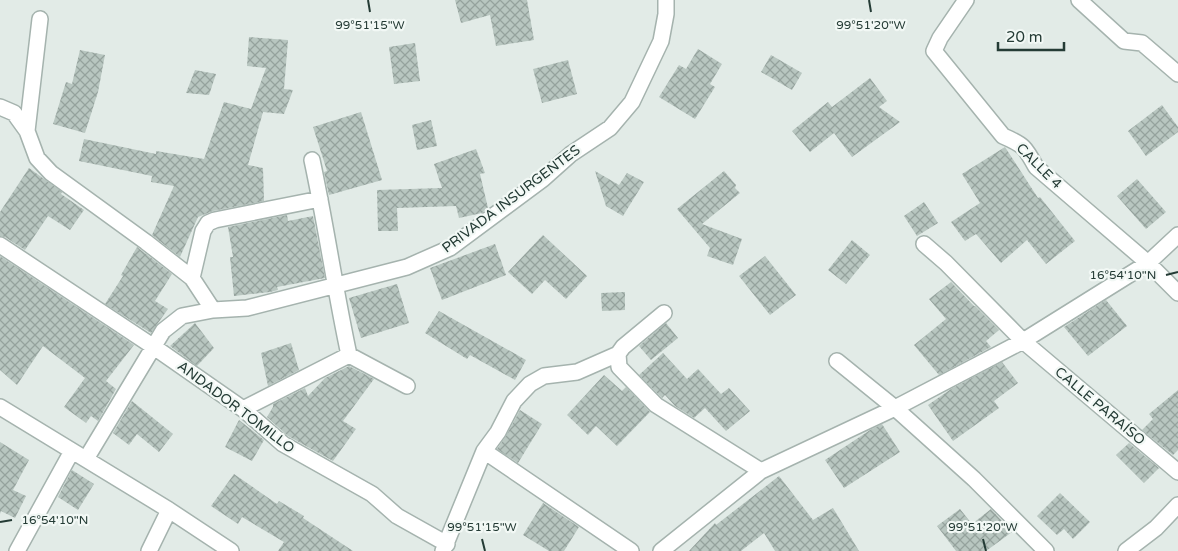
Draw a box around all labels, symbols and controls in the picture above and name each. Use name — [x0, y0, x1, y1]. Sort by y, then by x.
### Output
text: 99°51'15"W — [335, 18, 405, 32]
text: 99°51'20"W — [836, 18, 906, 32]
scale bar — [998, 20, 1064, 52]
text: 20 m — [1006, 28, 1043, 46]
street label: CALLE 4 — [1013, 140, 1066, 193]
street label: PRIVADA INSURGENTES — [439, 141, 584, 257]
text: 16°54'10"N — [1090, 268, 1156, 282]
street label: ANDADOR TOMILLO — [174, 357, 298, 457]
street label: CALLE PARAÍSO — [1051, 363, 1149, 449]
text: 16°54'10"N — [22, 513, 88, 527]
text: 99°51'15"W — [447, 520, 517, 534]
text: 99°51'20"W — [948, 520, 1018, 534]

